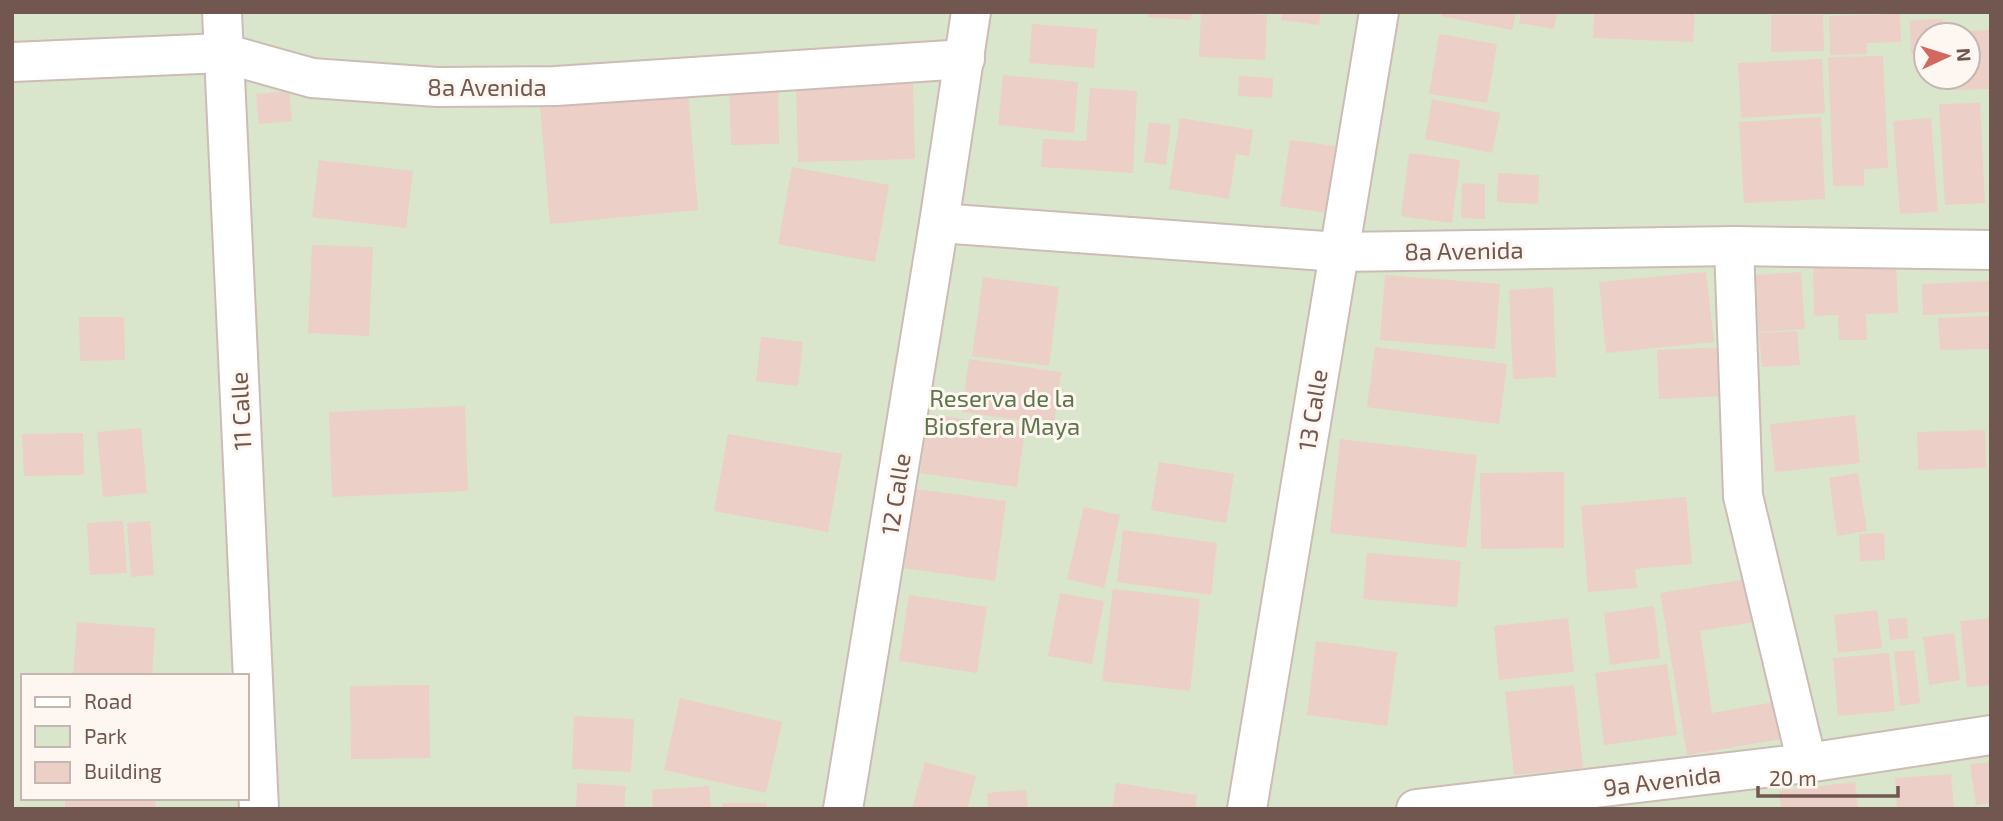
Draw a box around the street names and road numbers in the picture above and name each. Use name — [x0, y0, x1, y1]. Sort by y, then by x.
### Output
street label: 8a Avenida — [427, 72, 547, 101]
street label: 8a Avenida — [1404, 234, 1524, 266]
street label: 13 Calle — [1291, 367, 1333, 453]
street label: 11 Calle — [223, 371, 257, 451]
street label: 12 Calle — [874, 451, 916, 537]
street label: 9a Avenida — [1601, 758, 1723, 802]

